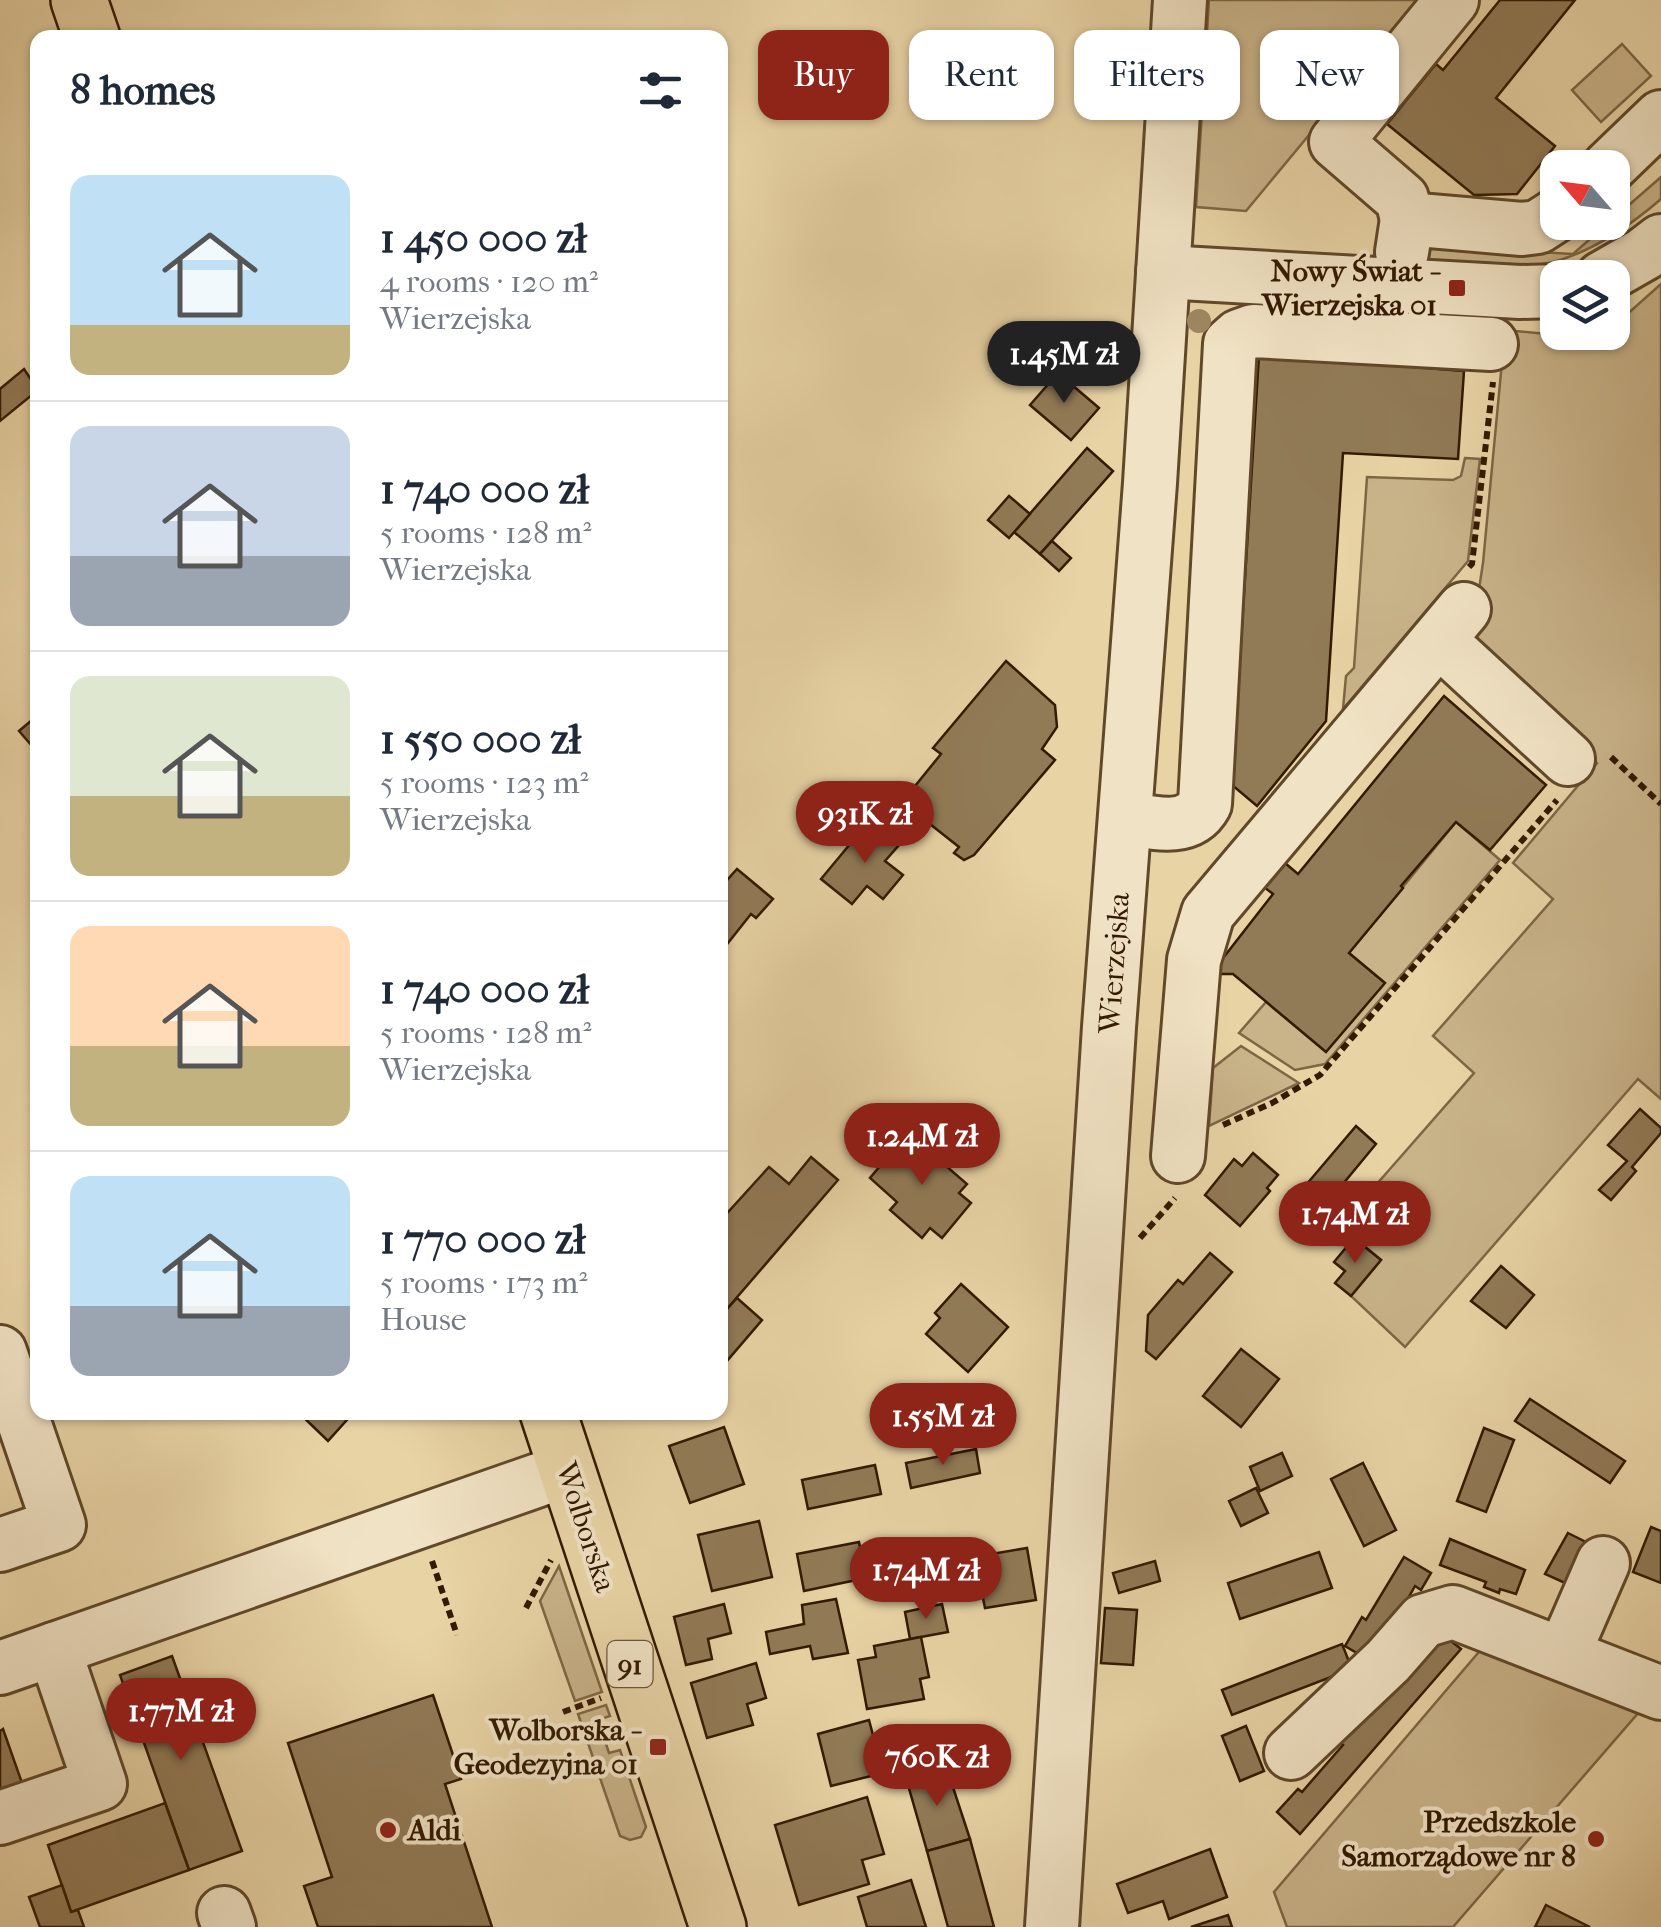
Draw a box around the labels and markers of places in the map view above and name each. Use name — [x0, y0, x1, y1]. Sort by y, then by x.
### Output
place label: Nowy Świat - Wierzejska 01 — [1260, 253, 1441, 323]
marker: Nowy Świat - Wierzejska 01 — [1446, 277, 1468, 299]
pin: 1.45M zł — [961, 321, 1167, 406]
pin: 931K zł — [773, 781, 957, 866]
pin: 1.24M zł — [819, 1103, 1025, 1188]
pin: 1.74M zł — [1252, 1181, 1458, 1266]
pin: 1.55M zł — [840, 1383, 1046, 1468]
pin: 1.74M zł — [823, 1537, 1029, 1622]
pin: 1.77M zł — [78, 1678, 284, 1763]
place label: Wolborska - Geodezyjna 01 — [454, 1713, 642, 1782]
pin: 760K zł — [845, 1724, 1029, 1809]
marker: Wolborska - Geodezyjna 01 — [647, 1736, 669, 1758]
place label: Przedszkole Samorządowe nr 8 — [1341, 1805, 1576, 1874]
place label: Aldi — [406, 1813, 461, 1848]
marker: Aldi — [377, 1819, 399, 1841]
marker: Przedszkole Samorządowe nr 8 — [1585, 1828, 1607, 1850]

